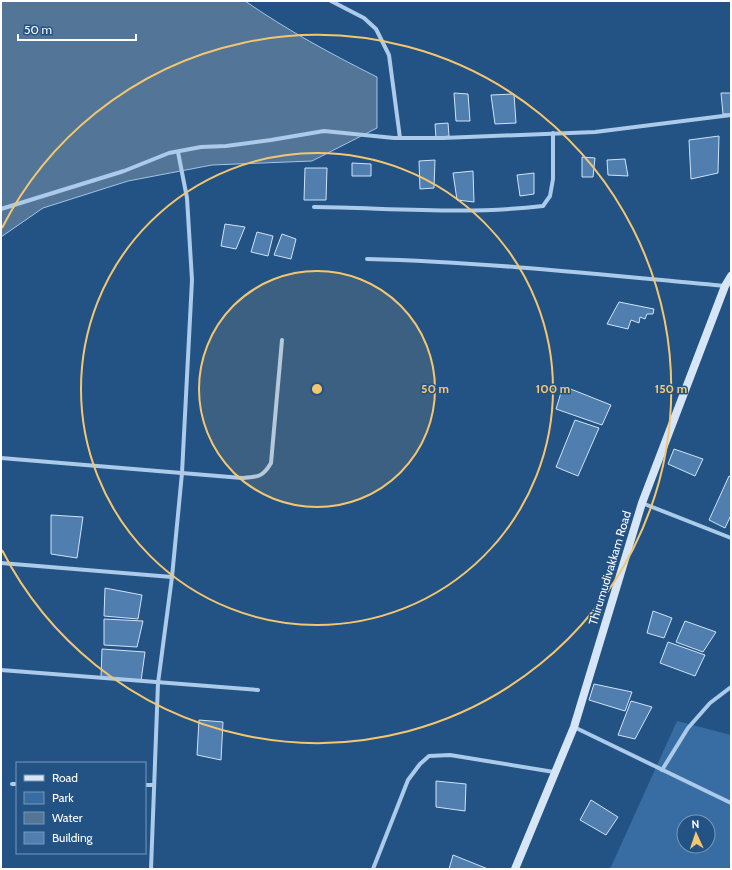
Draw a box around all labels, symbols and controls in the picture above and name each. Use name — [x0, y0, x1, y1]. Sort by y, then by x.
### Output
scale bar — [18, 16, 136, 42]
text: 50 m — [24, 22, 52, 37]
text: 50 m — [421, 381, 449, 396]
text: 100 m — [536, 381, 570, 396]
text: 150 m — [655, 381, 687, 396]
centre of rings — [310, 382, 324, 396]
street label: Thirumudivakkam Road — [585, 509, 634, 627]
legend — [16, 762, 146, 854]
text: Road — [52, 770, 78, 785]
text: Park — [52, 790, 74, 805]
text: Water — [52, 810, 83, 825]
north arrow — [676, 814, 716, 854]
text: N — [691, 817, 700, 831]
text: Building — [52, 830, 94, 845]

